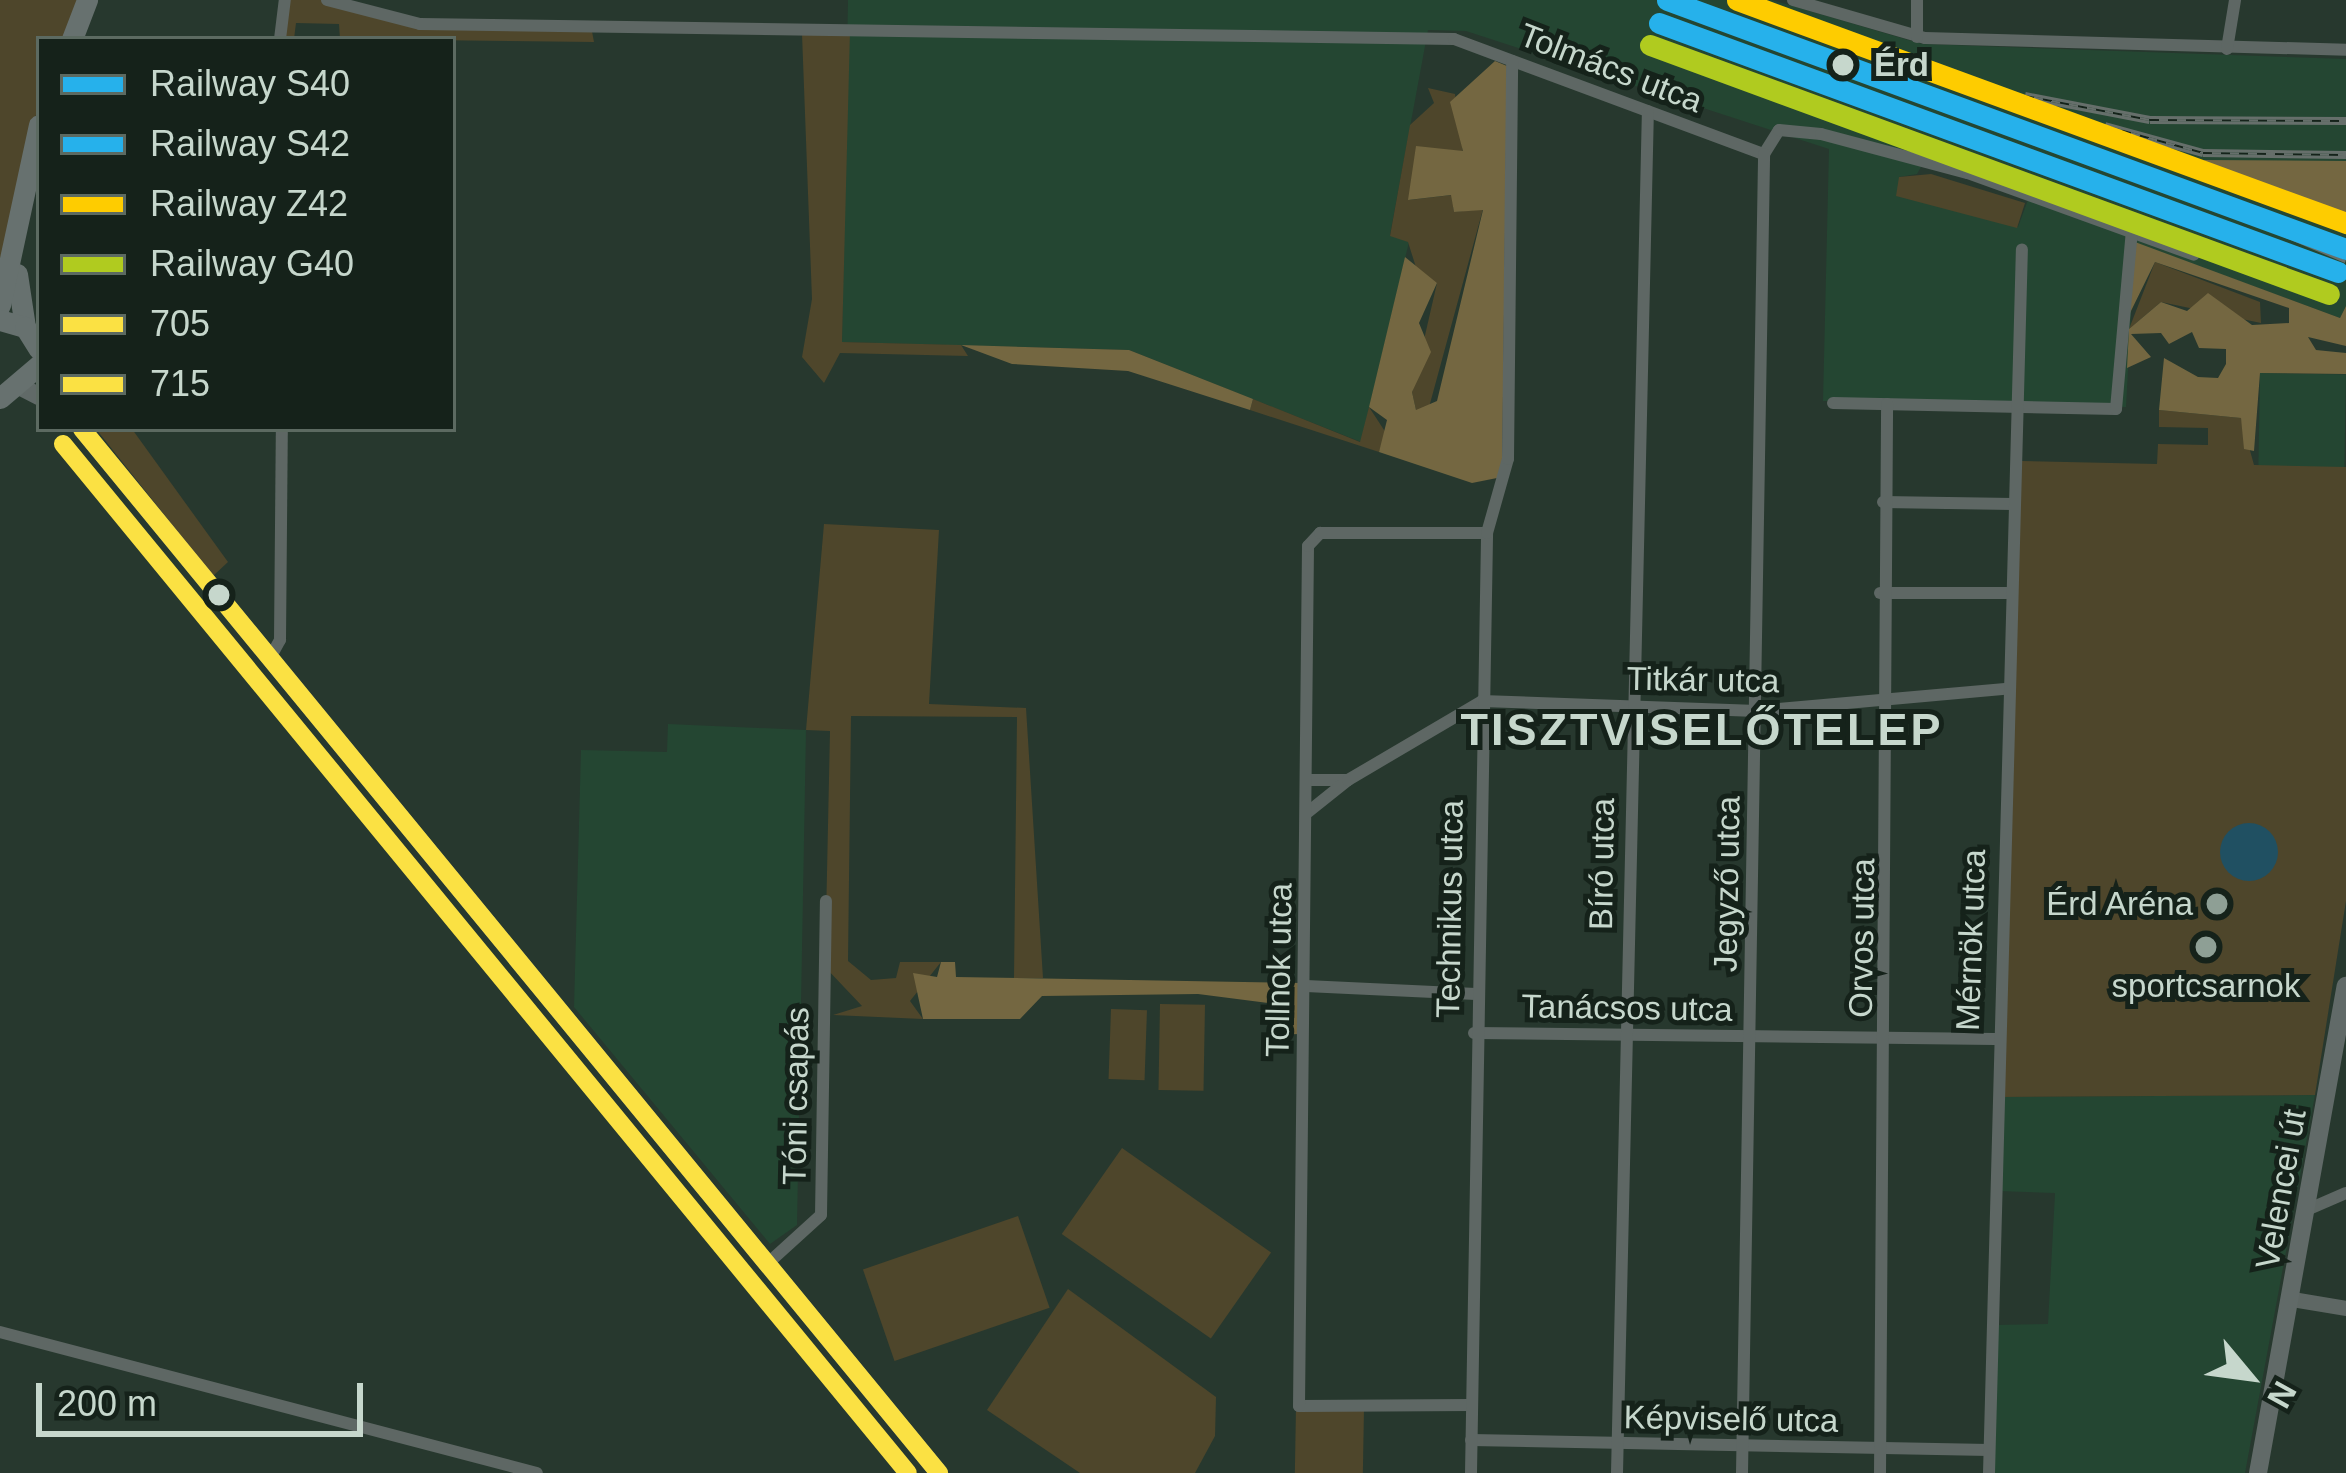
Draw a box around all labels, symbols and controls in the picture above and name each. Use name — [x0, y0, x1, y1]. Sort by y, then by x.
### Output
street label: Tolmács utca — [1514, 15, 1708, 121]
legend — [36, 36, 456, 432]
marker: Érd — [1822, 44, 1864, 86]
place label: Érd — [1874, 45, 1929, 85]
text: Railway S40 — [150, 63, 350, 104]
text: Railway S42 — [150, 123, 350, 164]
text: Railway Z42 — [150, 183, 348, 224]
text: Railway G40 — [150, 243, 354, 284]
text: 705 — [150, 303, 210, 344]
text: 715 — [150, 363, 210, 404]
unlabelled marker — [208, 584, 230, 606]
street label: Titkár utca — [1626, 659, 1780, 701]
district label: TISZTVISELŐTELEP — [1460, 703, 1944, 757]
street label: Jegyző utca — [1706, 796, 1748, 972]
street label: Bíró utca — [1581, 798, 1623, 930]
street label: Technikus utca — [1428, 800, 1472, 1018]
street label: Mérnök utca — [1948, 849, 1994, 1031]
street label: Orvos utca — [1841, 858, 1883, 1018]
street label: Tollnok utca — [1258, 883, 1300, 1057]
place label: Érd Aréna — [2044, 884, 2193, 924]
marker: Érd Aréna — [2204, 891, 2230, 917]
marker: sportcsarnok — [2193, 934, 2219, 960]
place label: sportcsarnok — [2112, 966, 2300, 1006]
street label: Tanácsos utca — [1521, 986, 1733, 1030]
street label: Tóni csapás — [775, 1007, 817, 1185]
street label: Velencei út — [2247, 1106, 2315, 1272]
north arrow — [2190, 1317, 2310, 1437]
scale bar — [42, 1359, 369, 1433]
text: N — [2260, 1375, 2304, 1414]
text: 200 m — [57, 1383, 157, 1424]
street label: Képviselő utca — [1623, 1397, 1839, 1441]

